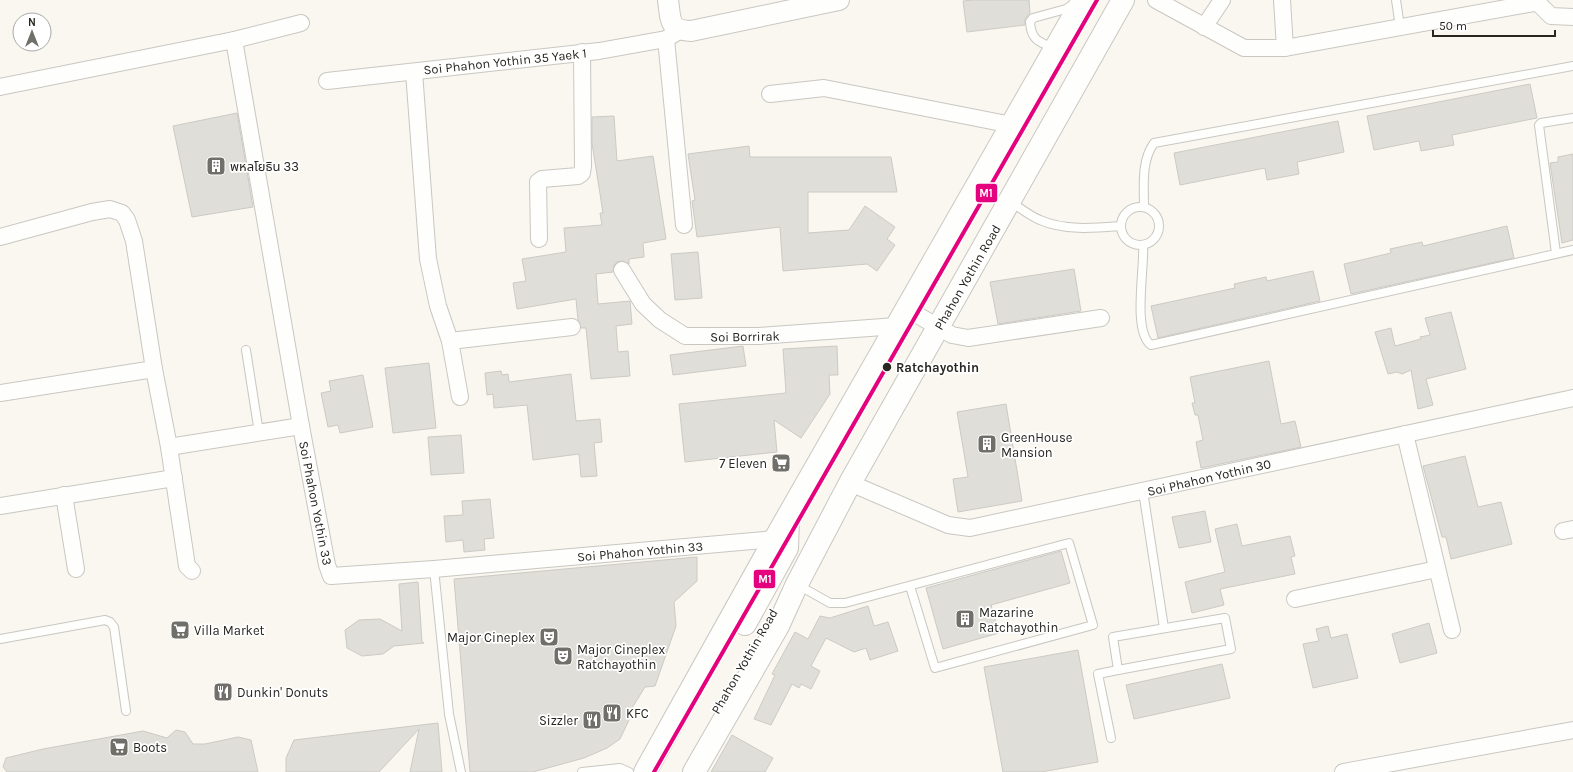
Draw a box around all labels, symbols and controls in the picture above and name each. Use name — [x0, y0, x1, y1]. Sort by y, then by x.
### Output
north arrow — [12, 12, 52, 52]
scale bar — [1433, 12, 1555, 38]
text: N — [28, 16, 36, 29]
text: 50 m — [1439, 19, 1467, 33]
street label: Soi Phahon Yothin 35 Yaek 1 — [423, 45, 587, 78]
building icon: พหลโยธิน 33 — [205, 155, 227, 177]
place label: พหลโยธิน 33 — [230, 159, 299, 174]
line badge: M1 — [975, 183, 998, 203]
text: M1 — [979, 187, 993, 200]
street label: Phahon Yothin Road — [931, 222, 1004, 333]
street label: Soi Borrirak — [710, 328, 780, 345]
place label: Ratchayothin — [896, 360, 979, 375]
marker: Ratchayothin — [881, 361, 893, 373]
place label: GreenHouse Mansion — [1001, 430, 1073, 460]
building icon: GreenHouse Mansion — [976, 433, 998, 455]
street label: Soi Phahon Yothin 33 — [296, 440, 335, 567]
supermarket icon: 7 Eleven — [770, 452, 792, 474]
place label: 7 Eleven — [719, 456, 767, 471]
street label: Soi Phahon Yothin 30 — [1146, 456, 1273, 499]
street label: Soi Phahon Yothin 33 — [576, 539, 704, 564]
line badge: M1 — [753, 569, 776, 589]
text: M1 — [758, 573, 772, 586]
place label: Mazarine Ratchayothin — [979, 605, 1058, 635]
street label: Phahon Yothin Road — [708, 606, 781, 717]
building icon: Mazarine Ratchayothin — [954, 608, 976, 630]
supermarket icon: Villa Market — [169, 619, 191, 641]
place label: Villa Market — [194, 623, 265, 638]
theatre icon: Major Cineplex — [538, 626, 560, 648]
place label: Major Cineplex — [447, 630, 535, 645]
place label: Major Cineplex Ratchayothin — [577, 642, 665, 672]
theatre icon: Major Cineplex Ratchayothin — [552, 645, 574, 667]
restaurant icon: Dunkin' Donuts — [212, 681, 234, 703]
place label: Dunkin' Donuts — [237, 685, 328, 700]
restaurant icon: KFC — [601, 702, 623, 724]
place label: KFC — [626, 706, 649, 721]
restaurant icon: Sizzler — [581, 709, 603, 731]
place label: Sizzler — [539, 713, 578, 728]
supermarket icon: Boots — [108, 736, 130, 758]
place label: Boots — [133, 740, 167, 755]

